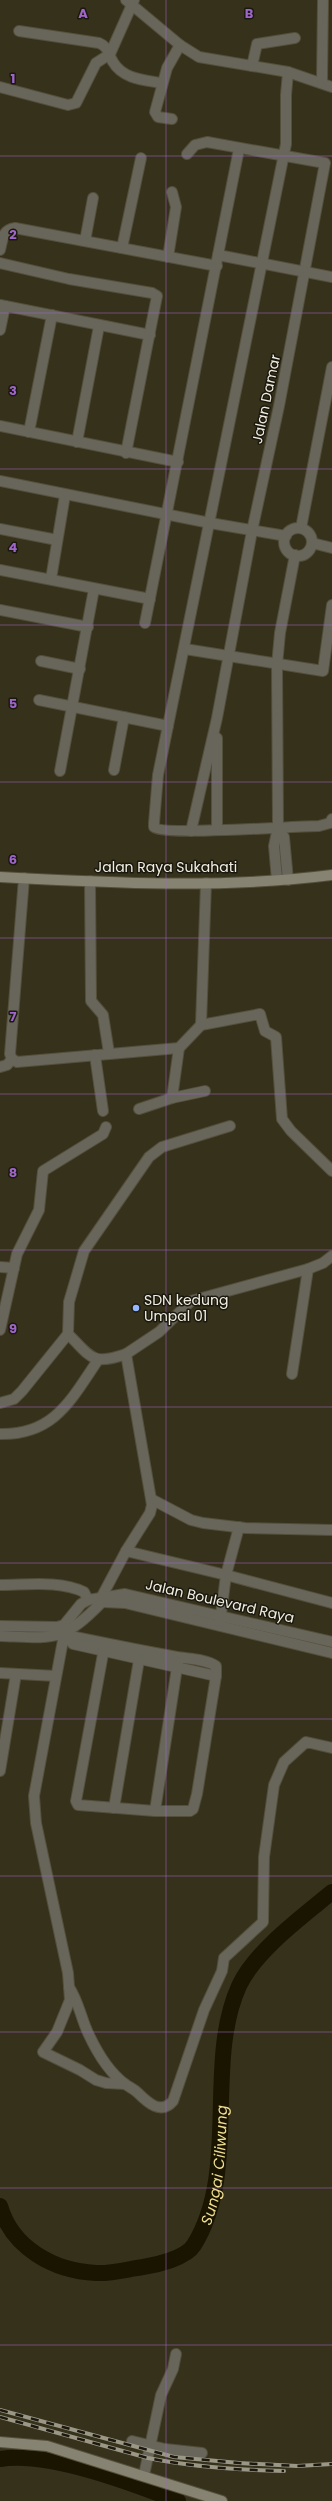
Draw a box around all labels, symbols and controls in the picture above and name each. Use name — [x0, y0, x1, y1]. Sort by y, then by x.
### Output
text: A — [78, 4, 88, 23]
text: B — [245, 4, 254, 23]
text: 1 — [11, 69, 15, 88]
text: 2 — [9, 225, 17, 244]
street label: Jalan Damar — [247, 352, 285, 446]
text: 3 — [9, 381, 17, 400]
text: 4 — [9, 538, 18, 557]
text: 5 — [9, 694, 17, 713]
text: 6 — [9, 850, 17, 869]
street label: Jalan Raya Sukahati — [95, 857, 237, 877]
text: 7 — [10, 1007, 17, 1026]
text: 8 — [9, 1163, 17, 1182]
place label: SDN kedung Umpal 01 — [144, 1290, 228, 1326]
marker: SDN kedung Umpal 01 — [131, 1303, 141, 1313]
text: 9 — [9, 1319, 17, 1338]
street label: Jalan Boulevard Raya — [144, 1574, 296, 1628]
water label: Sungai Ciliwung — [195, 2105, 231, 2228]

